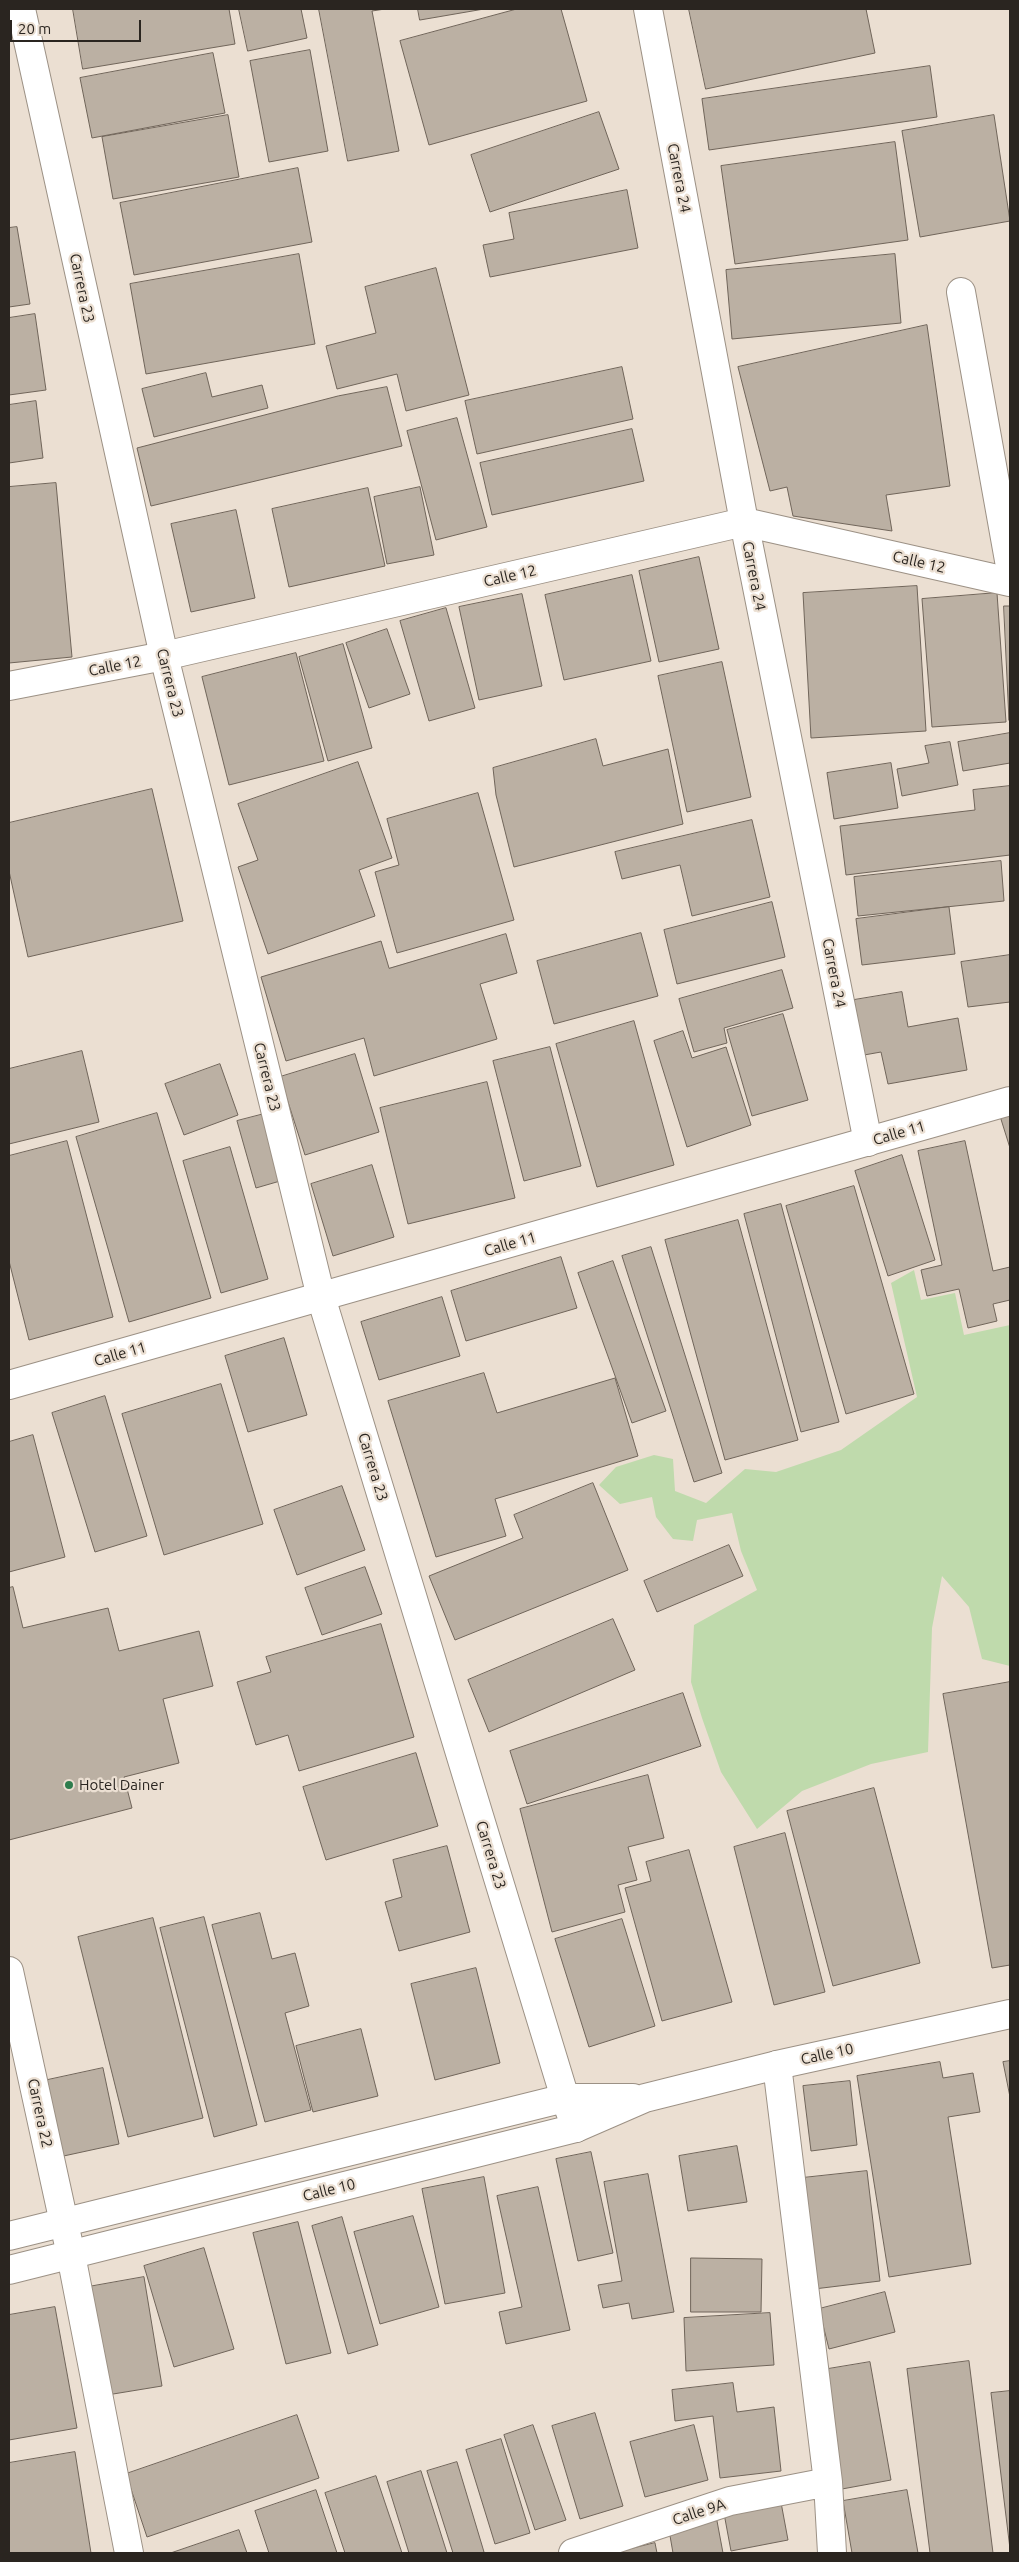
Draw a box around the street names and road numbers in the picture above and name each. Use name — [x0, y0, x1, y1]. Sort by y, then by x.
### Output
street label: Carrera 24 — [663, 142, 695, 214]
street label: Carrera 23 — [66, 252, 98, 324]
street label: Carrera 24 — [738, 540, 770, 612]
street label: Calle 12 — [891, 547, 947, 577]
street label: Calle 12 — [482, 561, 538, 591]
street label: Carrera 23 — [153, 647, 187, 719]
street label: Calle 12 — [87, 652, 143, 680]
street label: Carrera 24 — [818, 937, 850, 1009]
street label: Carrera 23 — [250, 1041, 284, 1113]
street label: Calle 11 — [871, 1117, 927, 1149]
street label: Calle 11 — [482, 1228, 538, 1260]
street label: Calle 11 — [92, 1338, 148, 1370]
street label: Carrera 23 — [354, 1431, 392, 1503]
street label: Carrera 23 — [472, 1819, 510, 1891]
street label: Calle 10 — [799, 2040, 855, 2068]
street label: Carrera 22 — [24, 2077, 56, 2149]
street label: Calle 10 — [301, 2175, 357, 2205]
street label: Calle 9A — [670, 2495, 728, 2529]

